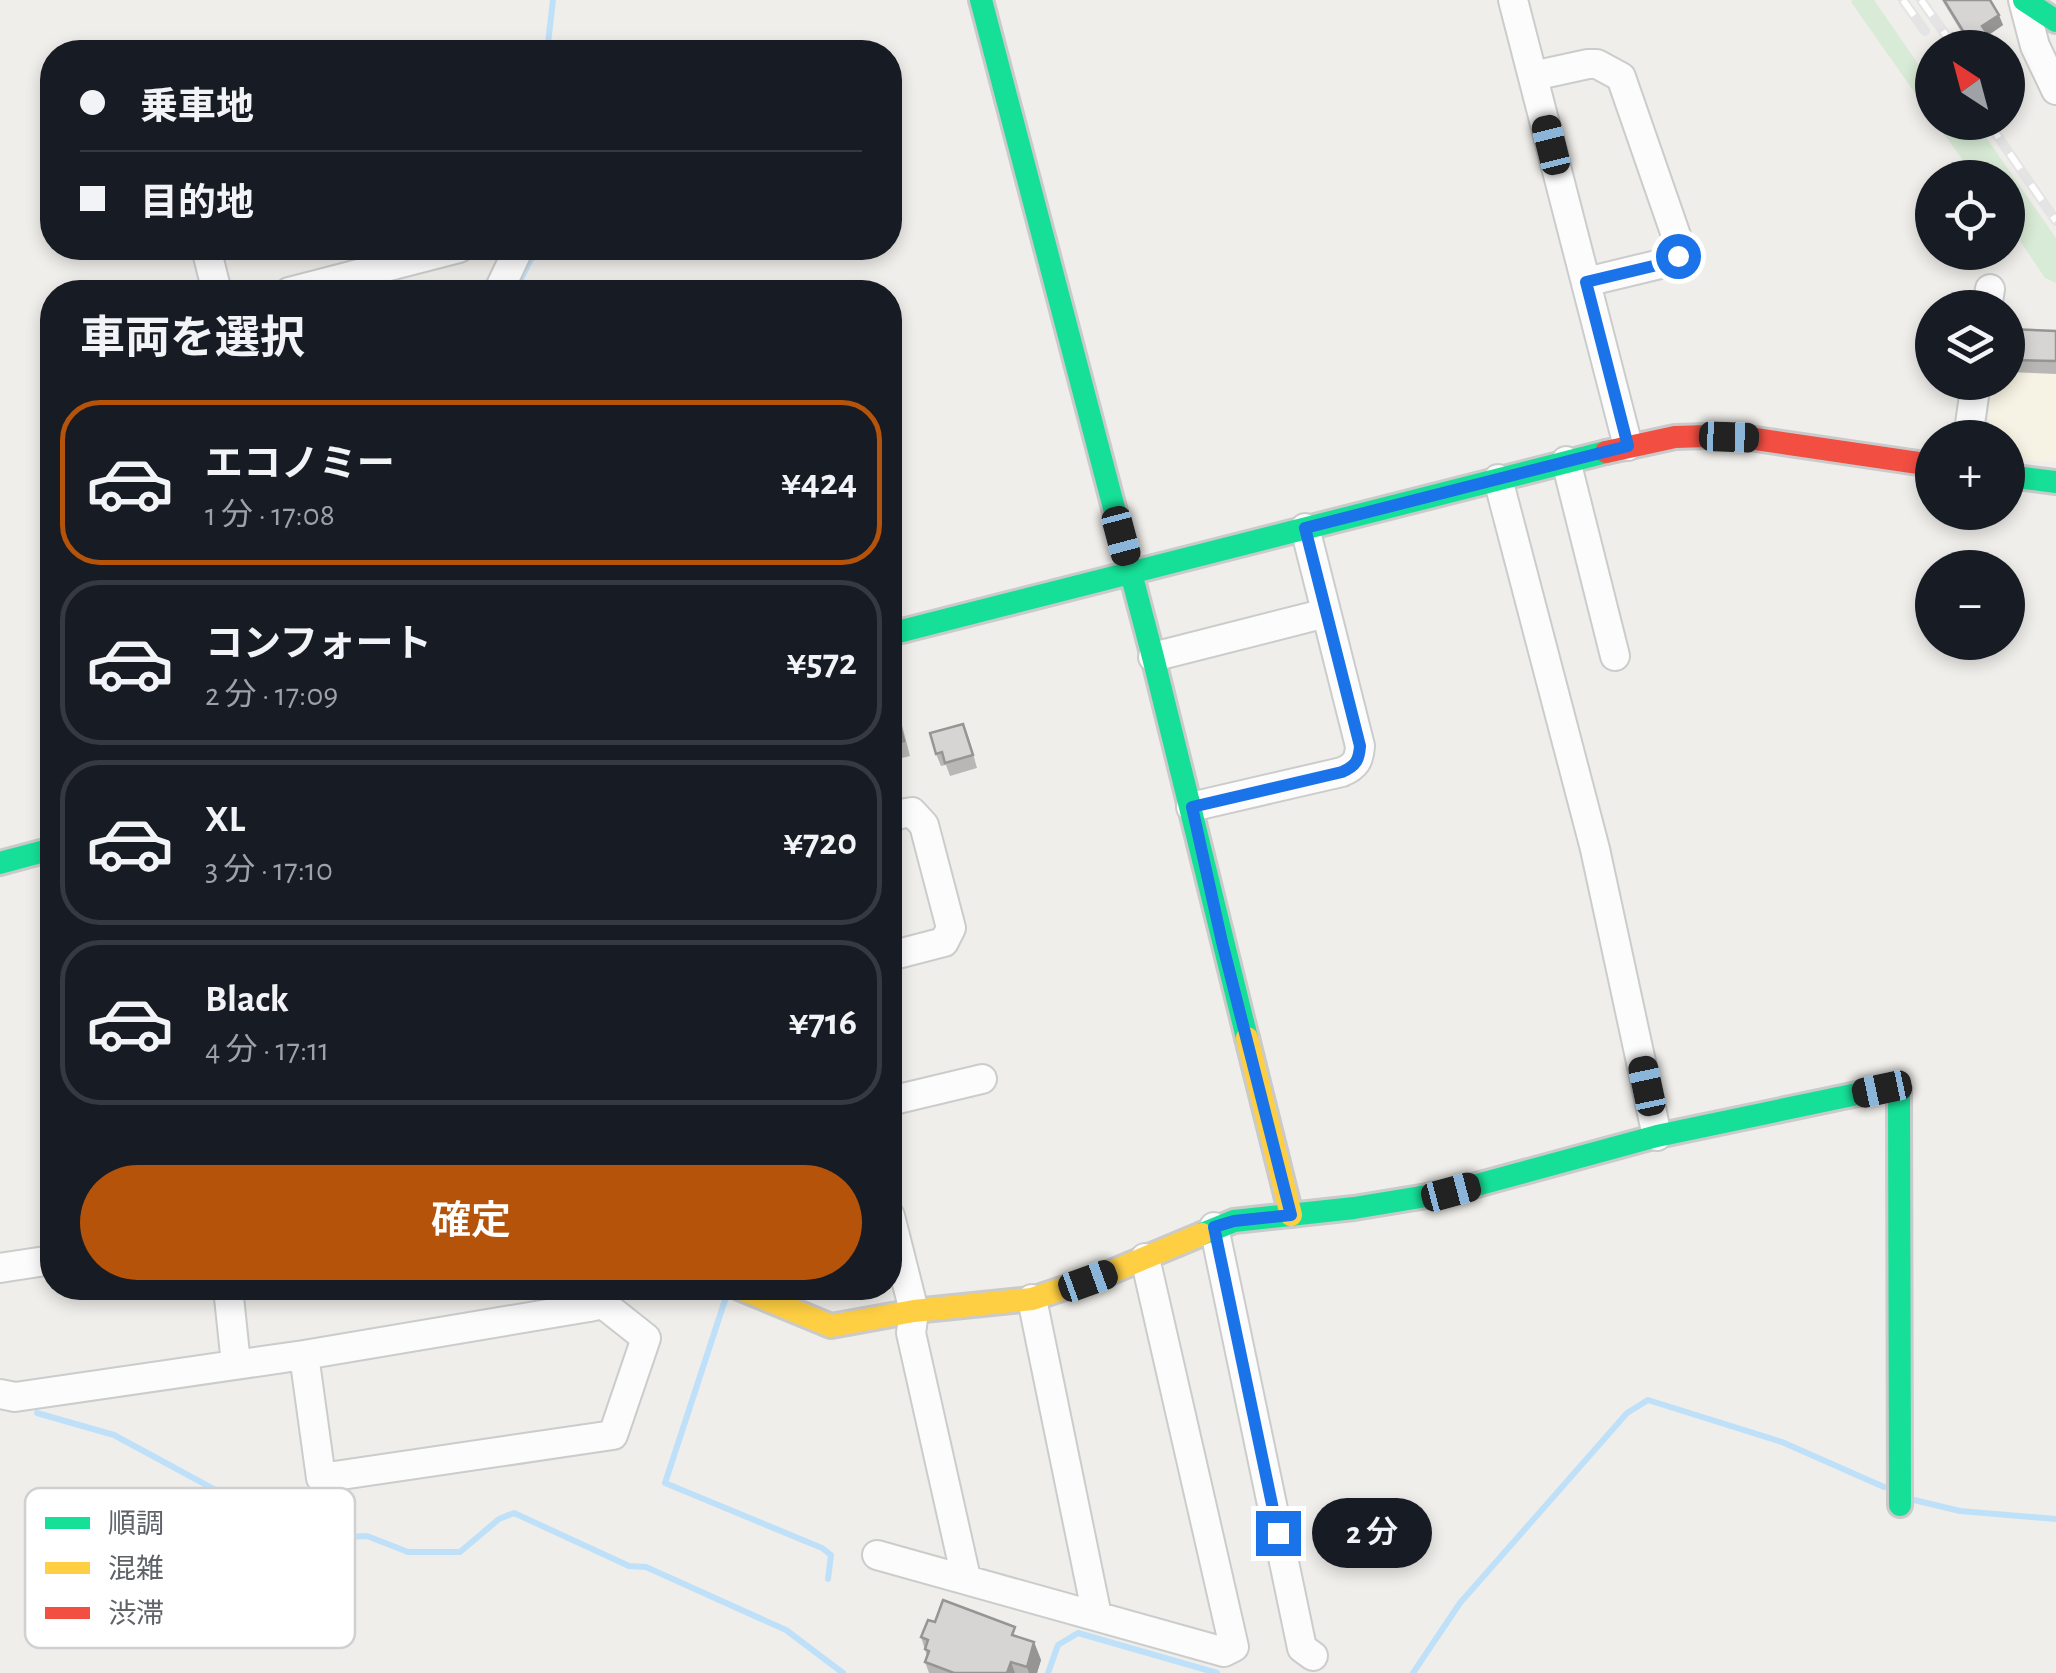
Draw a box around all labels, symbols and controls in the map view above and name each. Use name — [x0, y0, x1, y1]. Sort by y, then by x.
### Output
north arrow — [1915, 30, 2025, 140]
map controls — [1915, 30, 2025, 660]
text: 乗車地 — [140, 89, 254, 127]
car — [1529, 112, 1573, 178]
button: locate — [1915, 160, 2025, 270]
text: 目的地 — [140, 185, 254, 223]
route start — [1656, 234, 1701, 279]
button: layers — [1915, 290, 2025, 400]
text: 車両を選択 — [80, 317, 305, 362]
button: + — [1915, 420, 2025, 530]
car — [1698, 421, 1760, 453]
icon: car — [85, 438, 175, 528]
text: エコノミー — [205, 446, 395, 484]
text: ¥424 — [781, 464, 857, 502]
text: 1 分 · 17:08 — [205, 499, 335, 531]
car — [1099, 503, 1143, 569]
button: − — [1915, 550, 2025, 660]
icon: car — [85, 618, 175, 708]
text: コンフォート — [205, 626, 432, 664]
text: ¥572 — [786, 644, 857, 682]
text: 2 分 · 17:09 — [205, 679, 338, 711]
icon: car — [85, 798, 175, 888]
text: XL — [205, 801, 245, 839]
text: ¥720 — [783, 824, 857, 862]
text: 3 分 · 17:10 — [205, 854, 333, 886]
icon: car — [85, 978, 175, 1068]
text: Black — [205, 981, 289, 1019]
text: ¥716 — [789, 1004, 857, 1042]
text: 4 分 · 17:11 — [205, 1034, 329, 1066]
car — [1626, 1054, 1668, 1118]
car — [1850, 1068, 1914, 1110]
button: 確定 — [80, 1165, 862, 1280]
car — [1418, 1170, 1484, 1214]
car — [1055, 1257, 1121, 1305]
legend — [25, 1488, 355, 1648]
callout: 2 分 — [1313, 1498, 1433, 1568]
text: 順調 — [108, 1510, 164, 1539]
route end — [1256, 1511, 1301, 1556]
text: 2 分 — [1346, 1517, 1398, 1549]
text: 混雑 — [108, 1554, 164, 1584]
text: 渋滞 — [108, 1599, 164, 1629]

